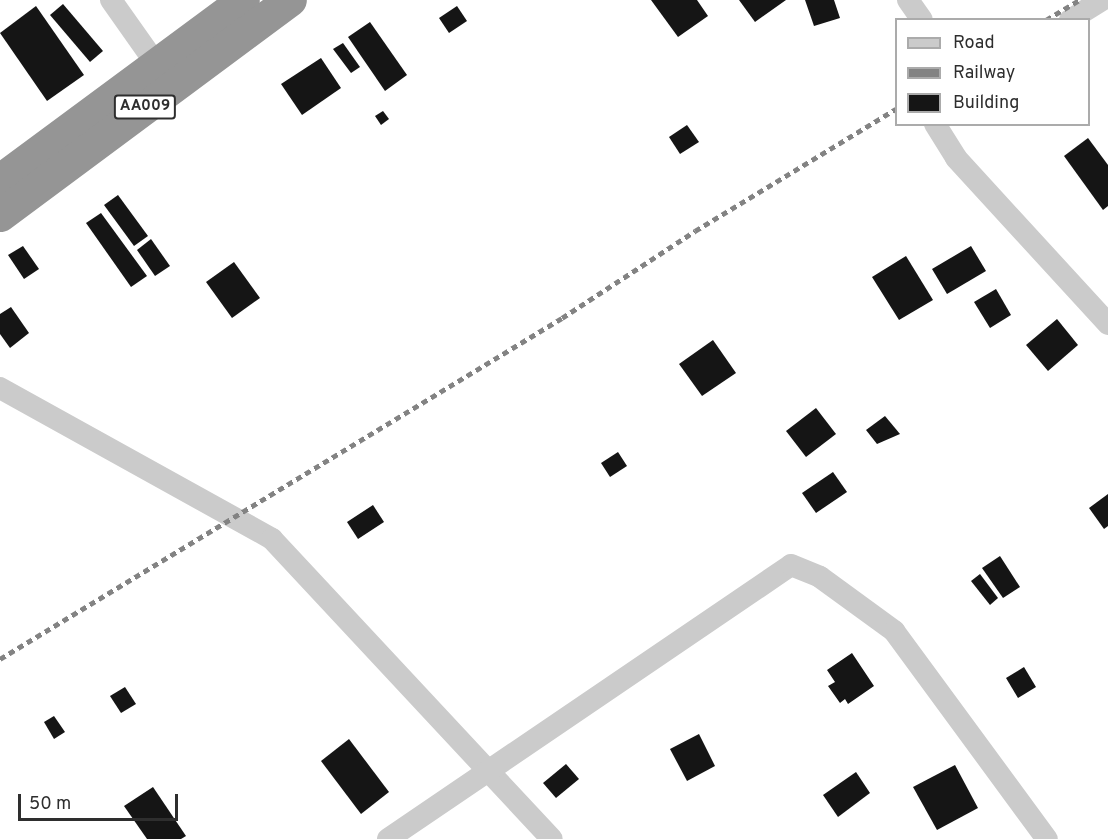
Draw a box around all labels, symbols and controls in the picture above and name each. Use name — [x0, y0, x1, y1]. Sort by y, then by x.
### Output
legend — [895, 18, 1090, 126]
text: Road — [953, 32, 995, 55]
text: Railway — [953, 62, 1015, 85]
text: Building — [953, 92, 1019, 115]
road number: AA009 — [114, 95, 176, 119]
scale bar — [21, 782, 182, 820]
text: 50 m — [29, 793, 71, 816]

